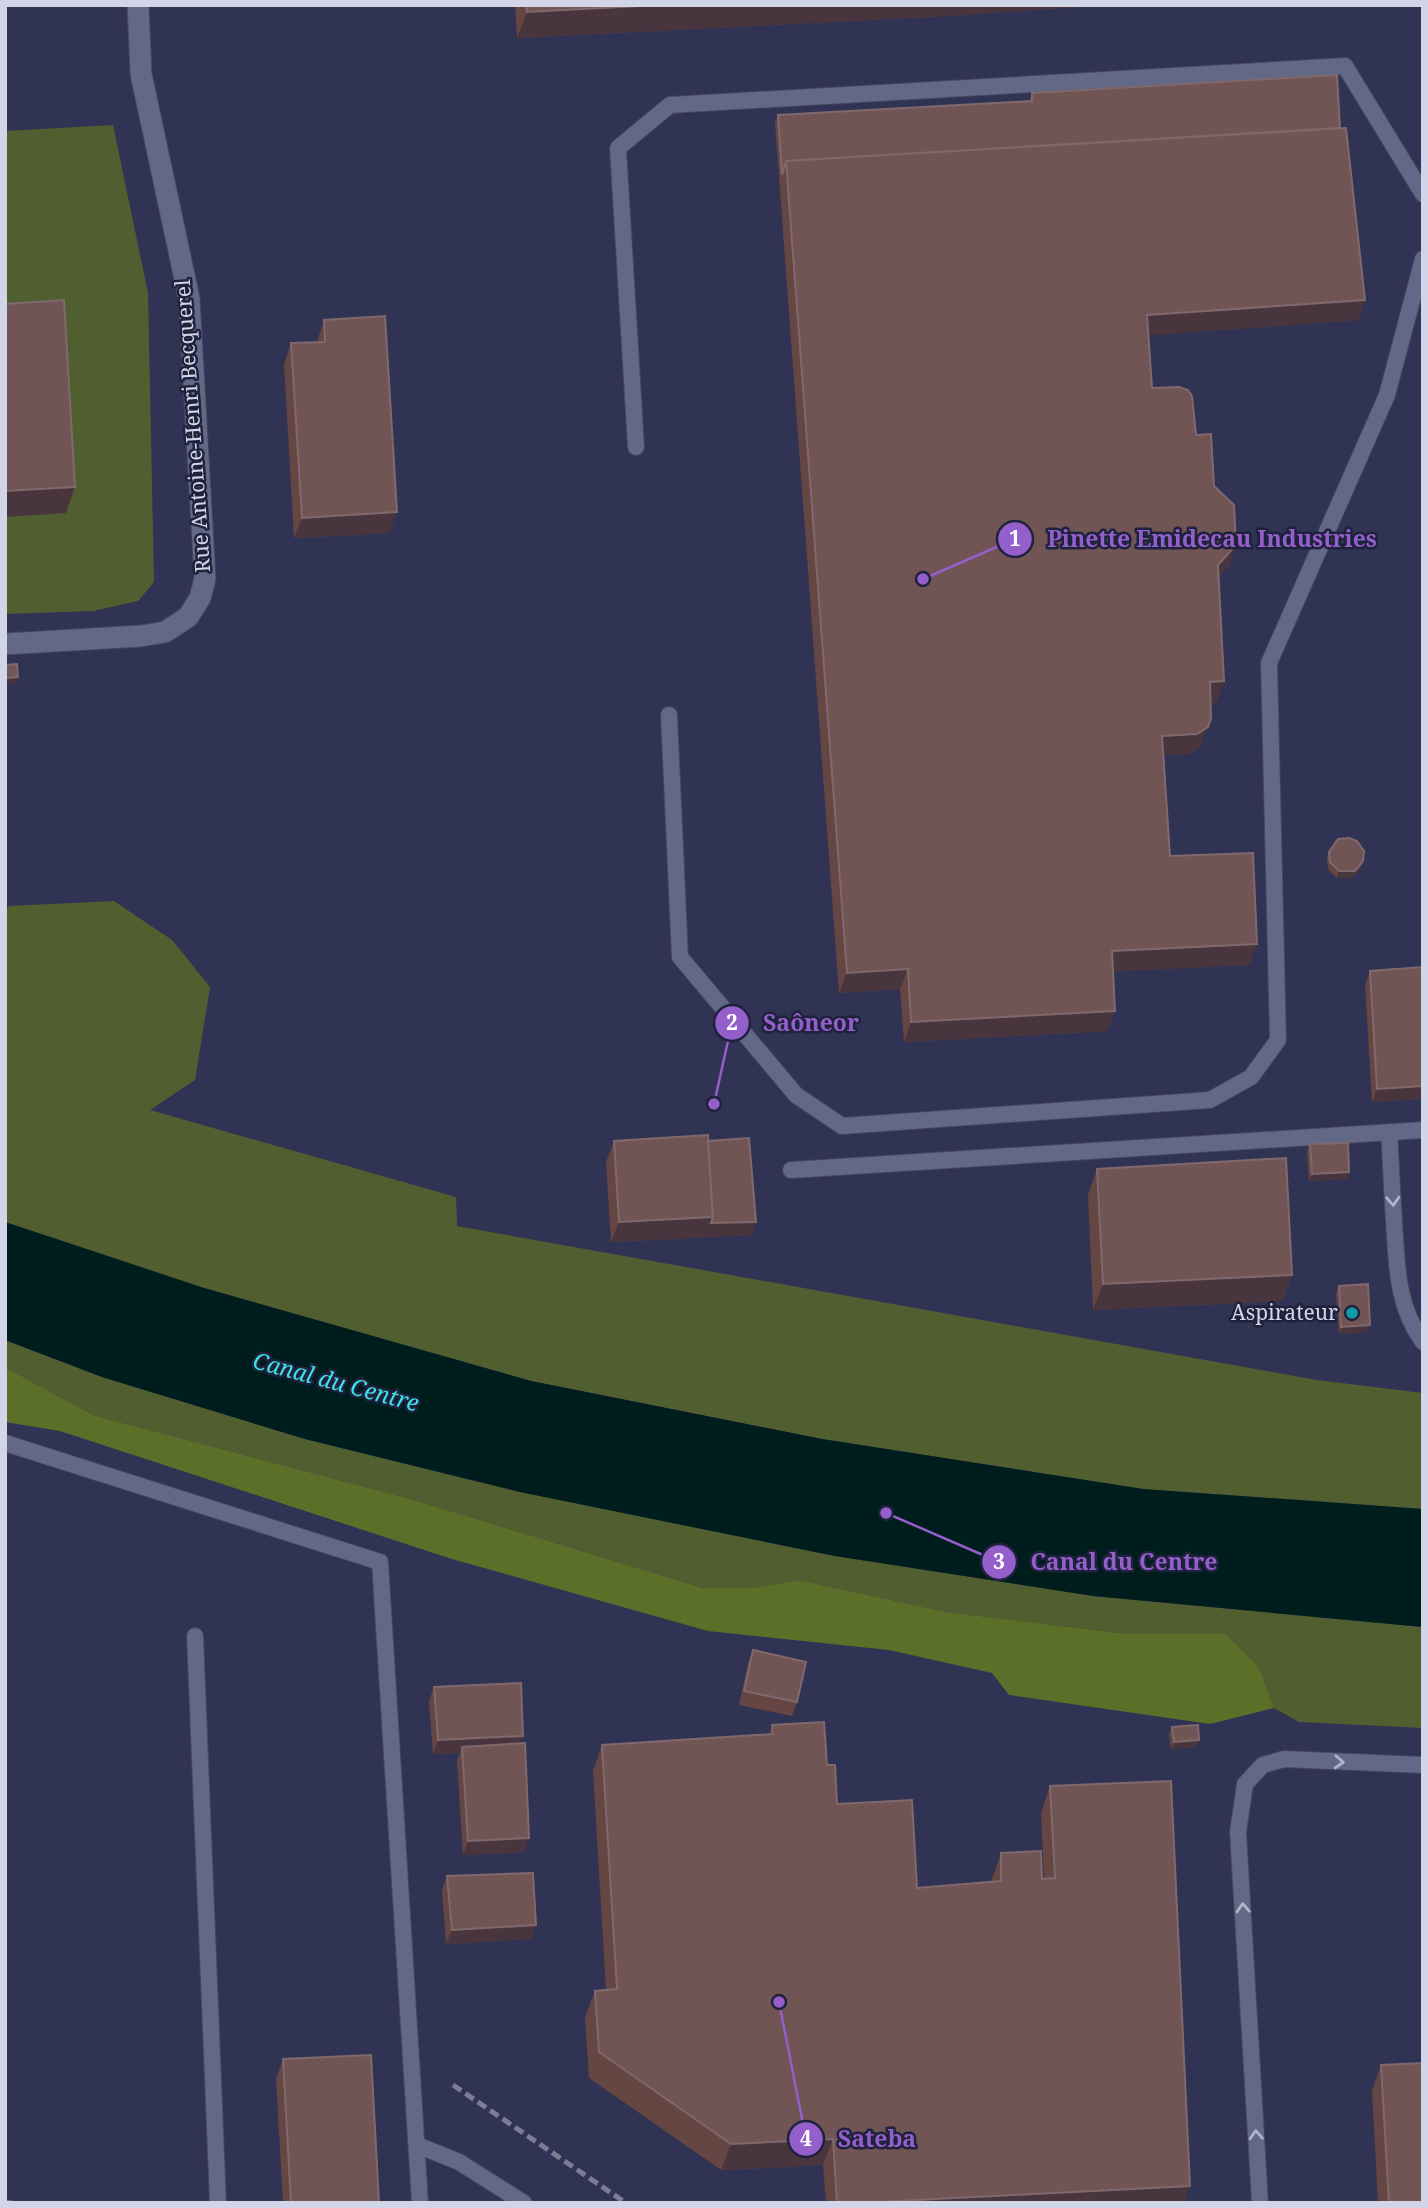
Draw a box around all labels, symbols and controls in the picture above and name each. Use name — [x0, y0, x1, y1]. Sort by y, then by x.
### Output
street label: Rue Antoine-Henri Becquerel — [168, 278, 216, 573]
callout: Pinette Emidecau Industries — [998, 517, 1391, 561]
text: Pinette Emidecau Industries — [1047, 522, 1377, 554]
text: 1 — [1009, 524, 1021, 552]
callout: Saôneor — [714, 1001, 873, 1045]
text: Saôneor — [763, 1006, 859, 1038]
text: 2 — [726, 1008, 738, 1036]
one-way arrow — [1385, 1195, 1400, 1206]
place label: Aspirateur — [1231, 1298, 1338, 1326]
marker: Aspirateur — [1344, 1305, 1360, 1321]
water label: Canal du Centre — [250, 1344, 423, 1419]
callout: Canal du Centre — [981, 1540, 1231, 1584]
text: Canal du Centre — [1030, 1545, 1218, 1577]
text: 3 — [993, 1547, 1005, 1575]
one-way arrow — [1334, 1754, 1345, 1769]
one-way arrow — [1235, 1902, 1250, 1913]
callout: Sateba — [789, 2117, 930, 2161]
text: Sateba — [838, 2122, 916, 2154]
text: 4 — [800, 2124, 812, 2152]
one-way arrow — [1249, 2129, 1264, 2140]

